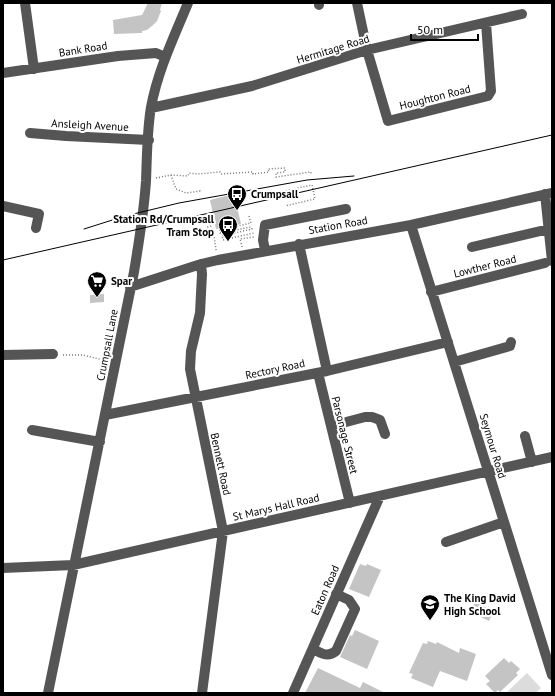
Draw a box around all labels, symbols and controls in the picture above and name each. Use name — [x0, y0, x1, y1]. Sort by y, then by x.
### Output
scale bar — [411, 16, 478, 42]
text: 50 m — [417, 22, 443, 37]
street label: Hermitage Road — [295, 31, 371, 67]
street label: Bank Road — [58, 38, 108, 60]
street label: Houghton Road — [398, 81, 472, 113]
street label: Ansleigh Avenue — [51, 116, 130, 134]
bus stop icon: Crumpsall — [226, 183, 248, 211]
place label: Crumpsall — [251, 187, 299, 201]
place label: Station Rd/Crumpsall Tram Stop — [113, 212, 215, 239]
street label: Station Road — [307, 213, 369, 237]
bus stop icon: Station Rd/Crumpsall Tram Stop — [217, 214, 239, 242]
street label: Lowther Road — [452, 251, 518, 281]
supermarket icon: Spar — [86, 270, 108, 298]
place label: Spar — [111, 274, 132, 288]
street label: Crumpsall Lane — [93, 308, 121, 382]
street label: Rectory Road — [244, 356, 306, 382]
street label: Parsonage Street — [329, 395, 361, 476]
street label: Seymour Road — [477, 412, 510, 480]
street label: Bennett Road — [208, 432, 234, 496]
street label: St Marys Hall Road — [231, 490, 321, 524]
street label: Eaton Road — [308, 563, 342, 617]
place label: The King David High School — [444, 591, 516, 618]
school or university icon: The King David High School — [419, 593, 441, 621]

